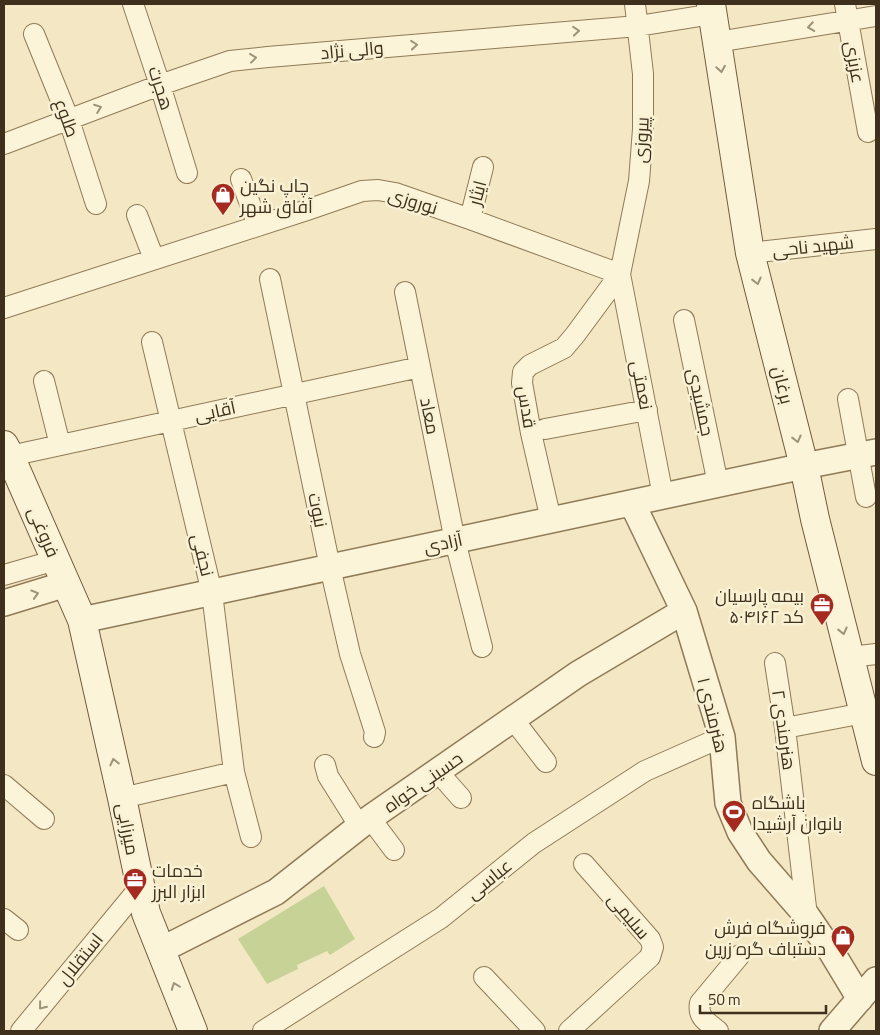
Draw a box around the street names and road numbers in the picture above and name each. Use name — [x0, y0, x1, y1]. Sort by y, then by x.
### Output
street label: والی نژاد — [319, 31, 385, 69]
street label: عزیزی — [835, 38, 875, 86]
street label: هجرت — [138, 62, 184, 114]
street label: طلوع — [45, 94, 89, 142]
street label: پیروزی — [623, 116, 659, 164]
street label: ایثار — [458, 177, 496, 210]
street label: نوروزی — [384, 178, 442, 224]
street label: شهید ناحی — [771, 225, 855, 267]
street label: نعمتی — [621, 358, 663, 412]
street label: برغان — [762, 362, 804, 408]
street label: جمشیدی — [678, 365, 724, 439]
street label: قدس — [507, 383, 547, 431]
street label: آقایی — [191, 390, 239, 431]
street label: معاد — [410, 395, 450, 437]
street label: نبوت — [298, 490, 338, 530]
street label: فروغی — [19, 501, 69, 563]
street label: آزادی — [420, 523, 466, 563]
street label: نجفی — [182, 530, 224, 580]
street label: هنرمندی ۱ — [688, 674, 738, 756]
street label: هنرمندی ۲ — [762, 688, 806, 772]
street label: حسینی خواه — [376, 742, 470, 822]
street label: میرزایی — [107, 800, 149, 858]
street label: عباسی — [458, 850, 520, 908]
street label: سلیمی — [599, 885, 659, 947]
street label: استقلال — [48, 925, 112, 993]

